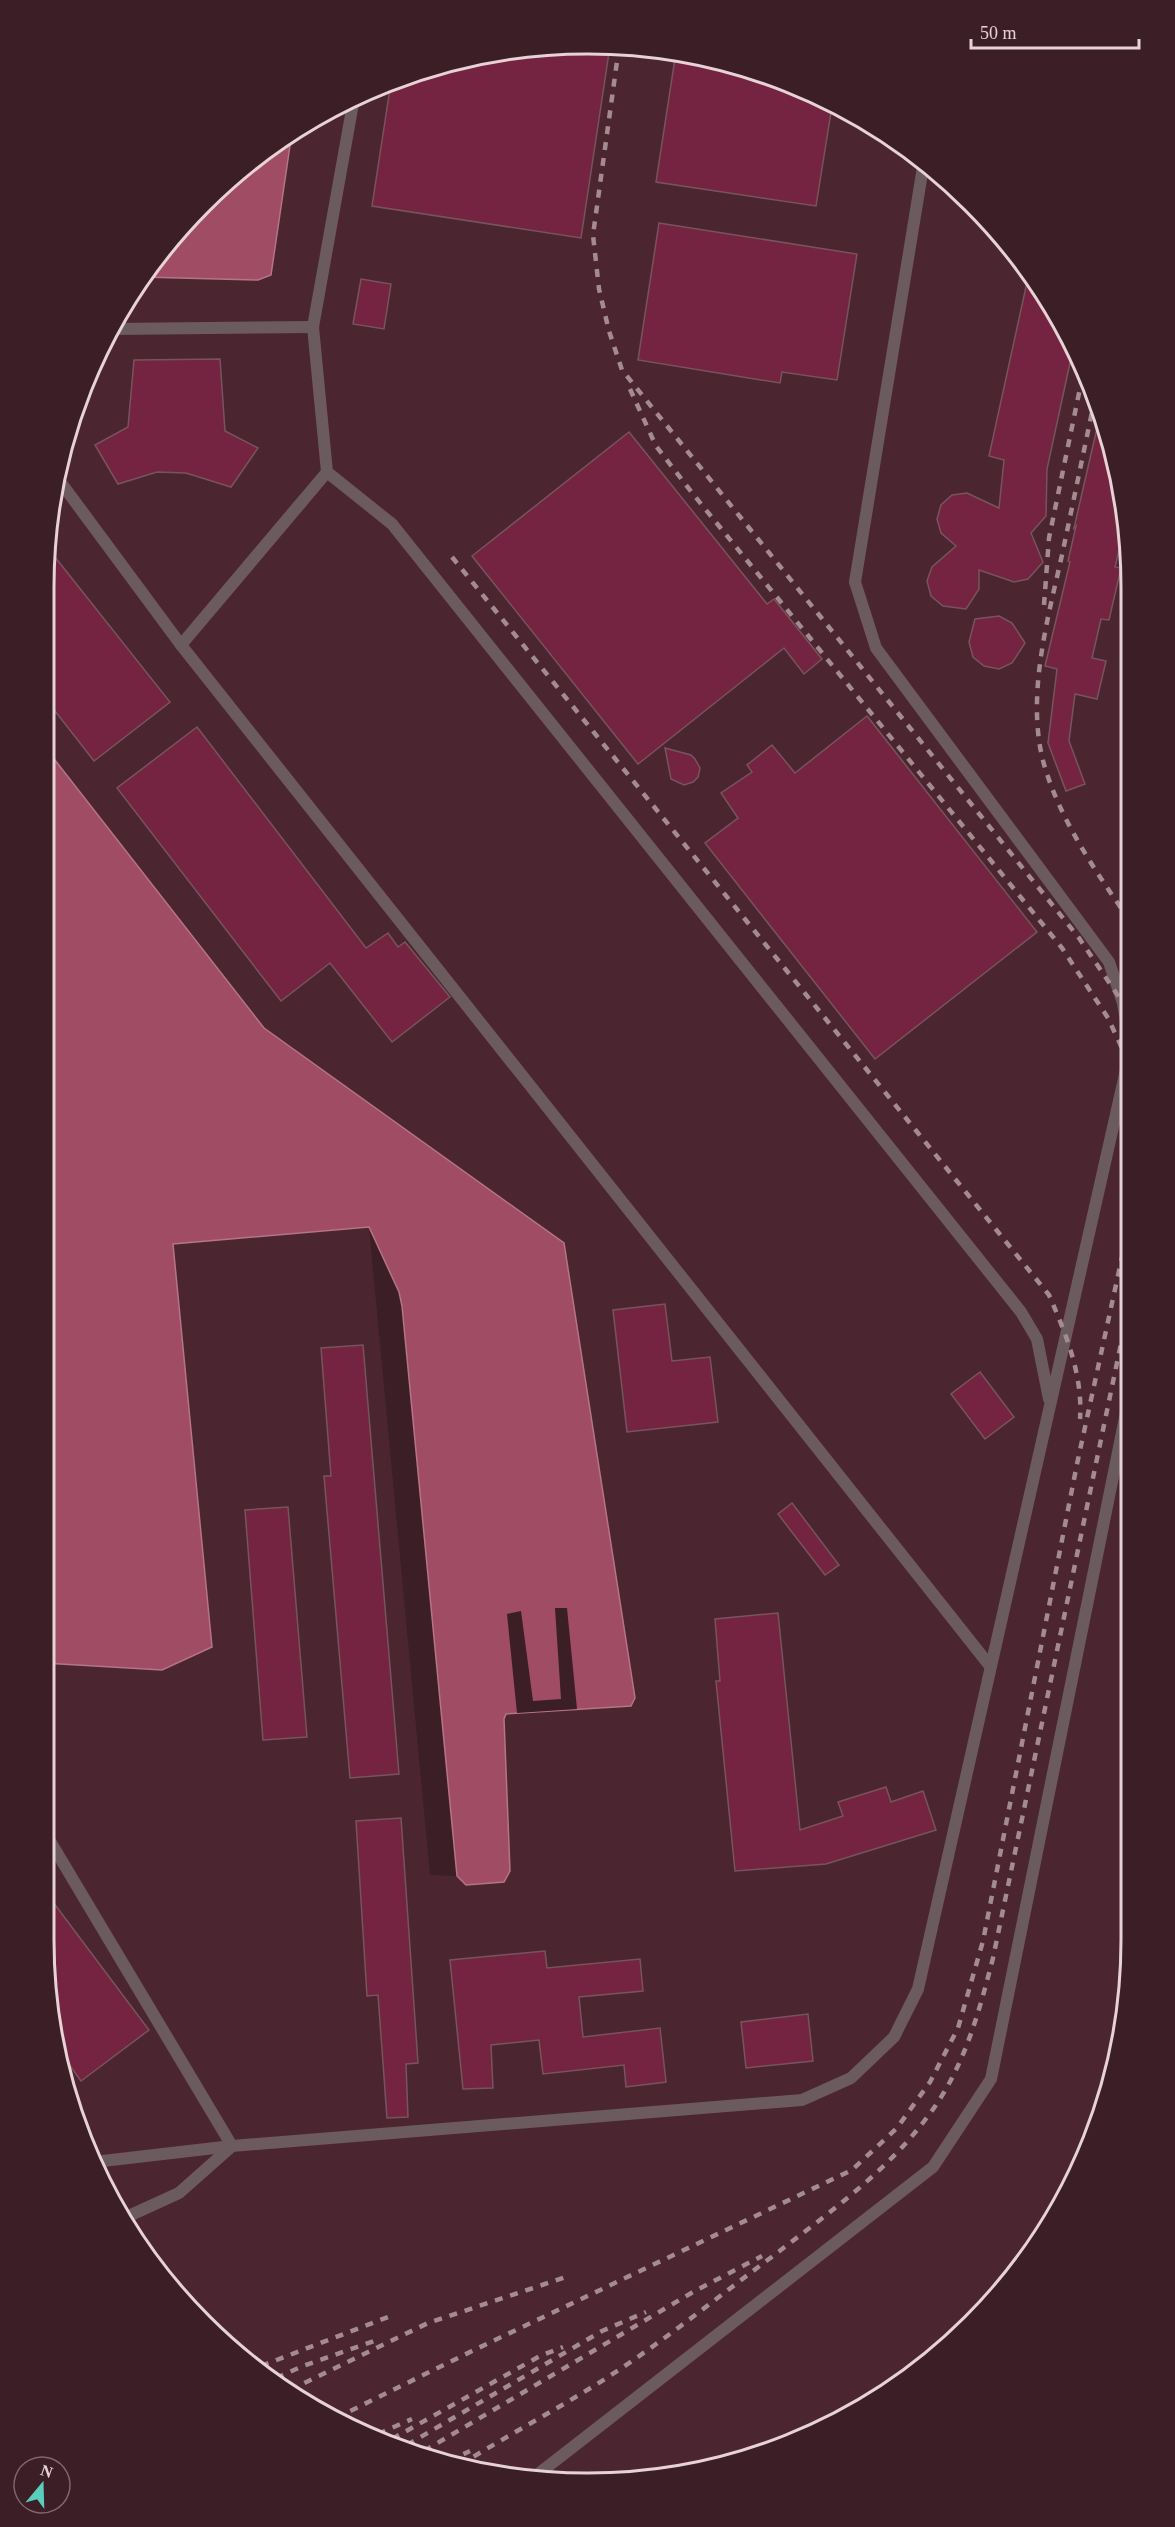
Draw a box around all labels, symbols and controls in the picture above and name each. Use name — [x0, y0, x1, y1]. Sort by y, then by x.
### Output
scale bar — [971, 12, 1139, 50]
text: 50 m — [980, 23, 1017, 43]
north arrow — [12, 2455, 72, 2515]
text: N — [38, 2461, 55, 2481]

